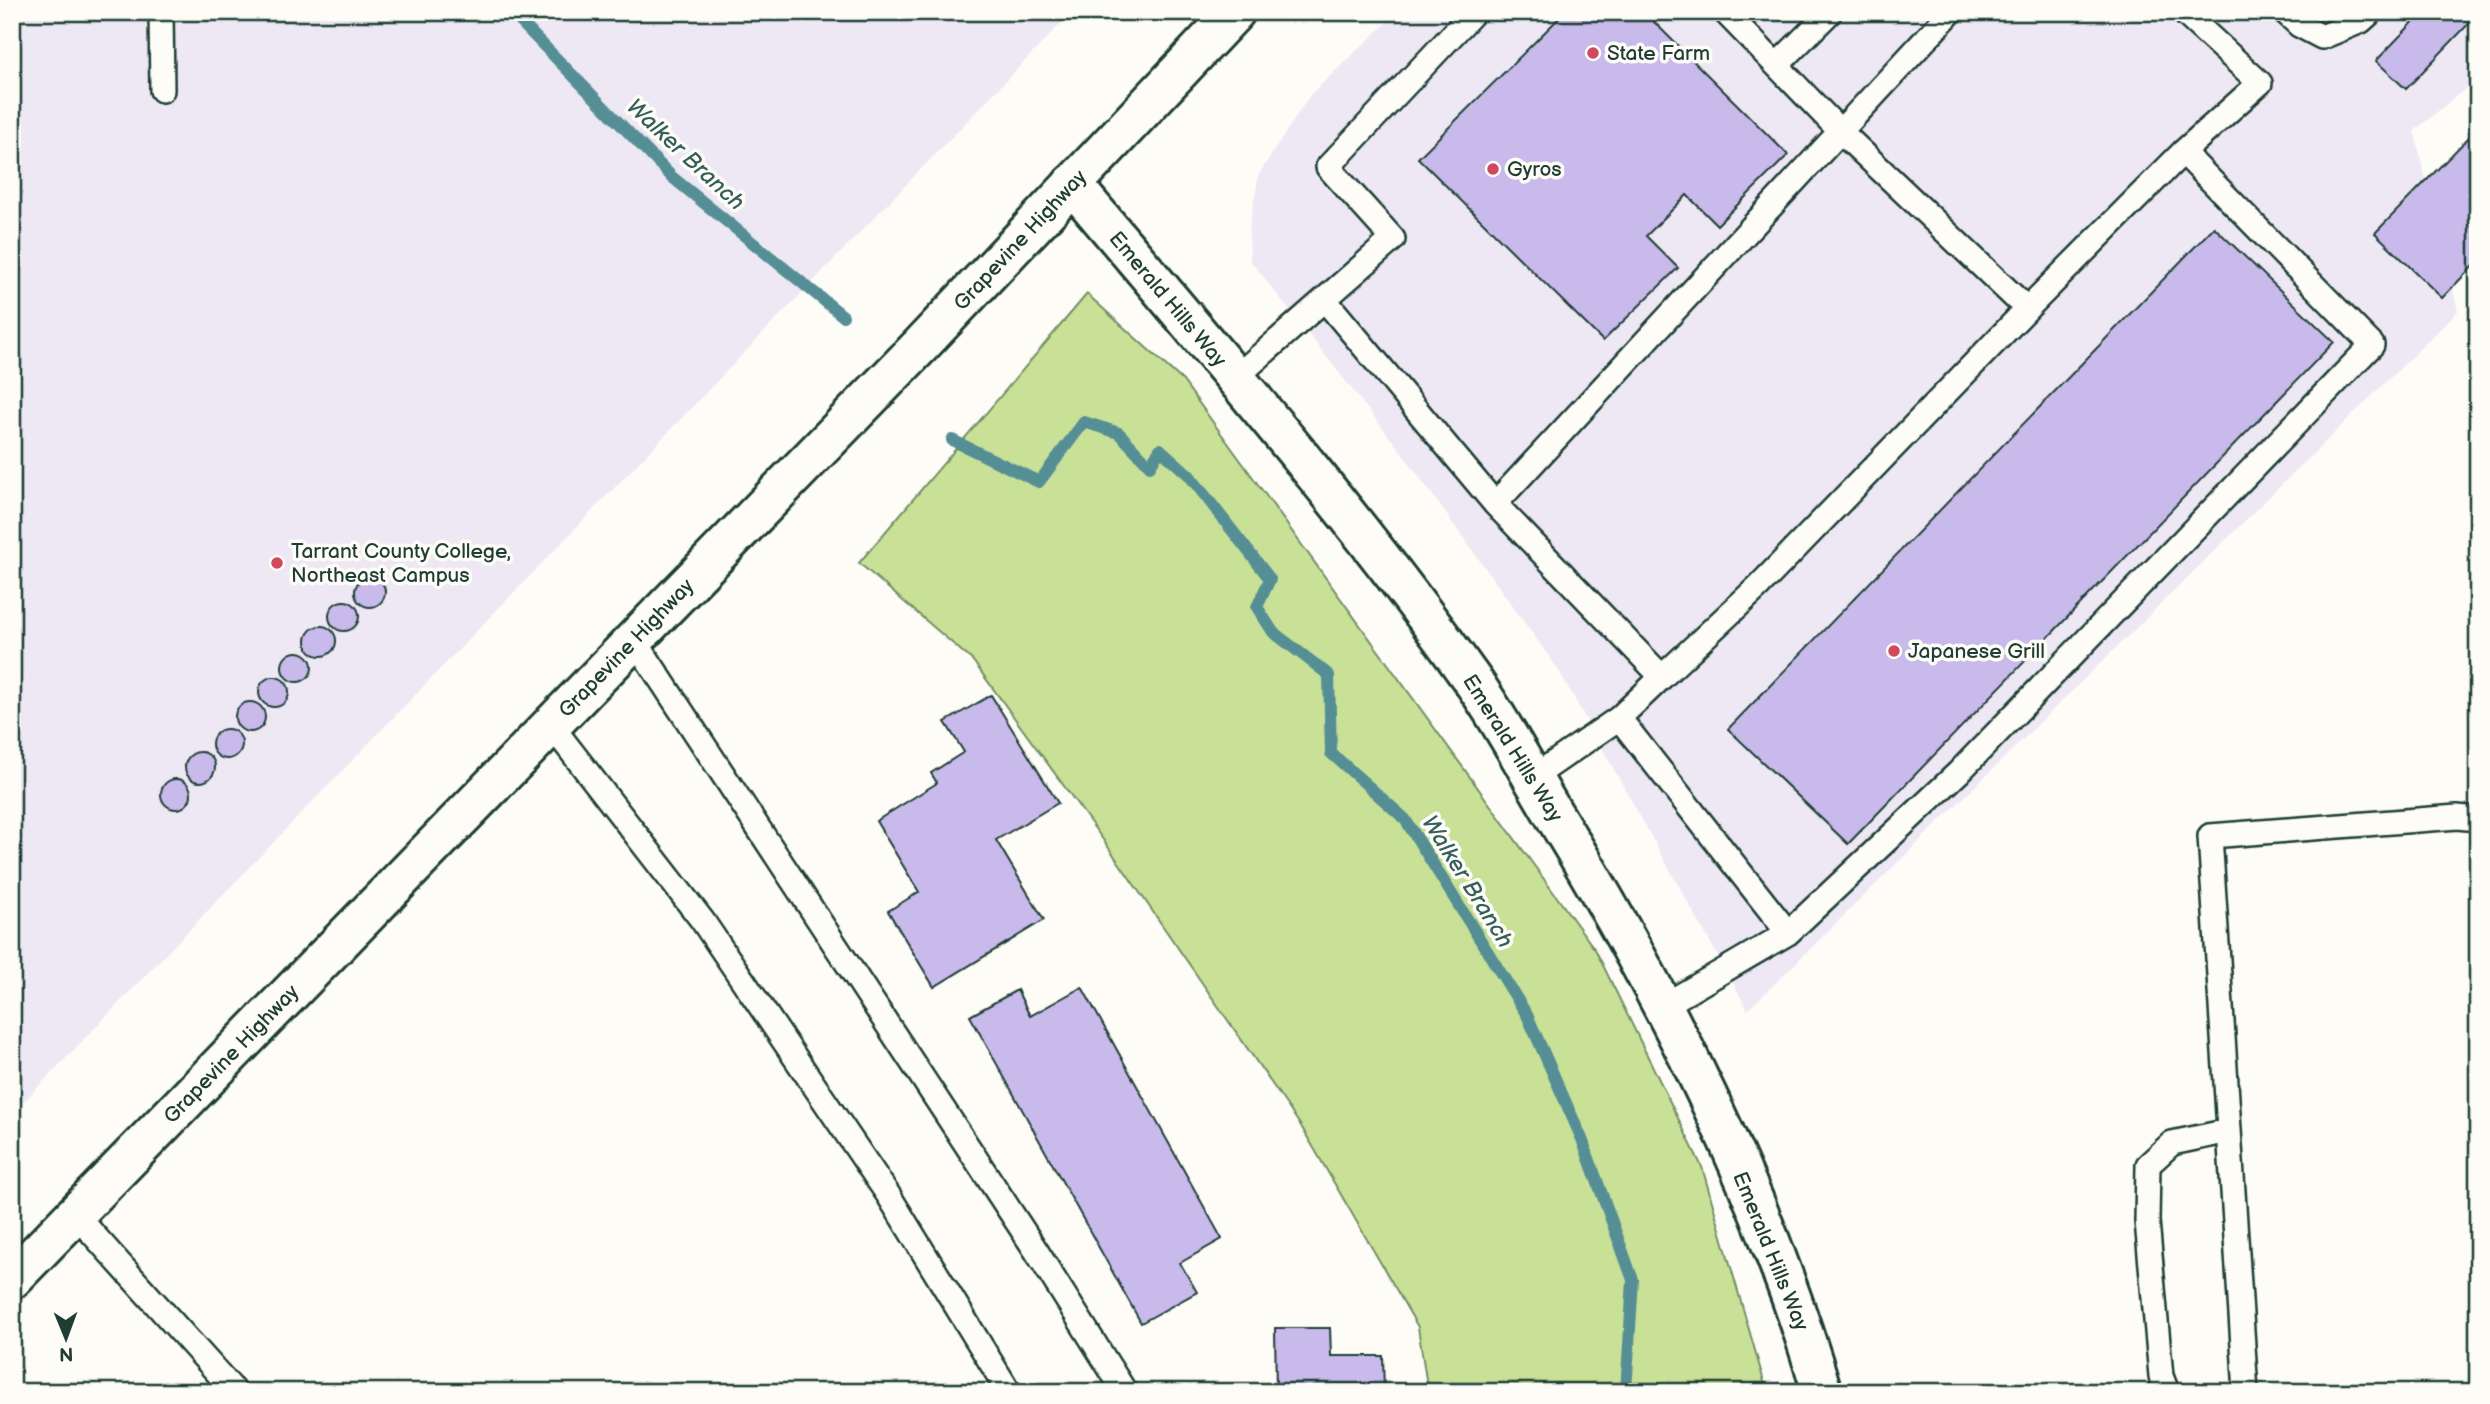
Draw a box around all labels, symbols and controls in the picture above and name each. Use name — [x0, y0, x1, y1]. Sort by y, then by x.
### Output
place label: State Farm — [1607, 41, 1710, 66]
marker: State Farm — [1585, 45, 1601, 61]
water label: Walker Branch — [620, 93, 750, 217]
place label: Gyros — [1507, 157, 1562, 182]
marker: Gyros — [1485, 161, 1501, 177]
street label: Grapevine Highway — [949, 164, 1092, 316]
street label: Emerald Hills Way — [1104, 227, 1232, 373]
place label: Tarrant County College, Northeast Campus — [291, 539, 511, 588]
marker: Tarrant County College, Northeast Campus — [269, 555, 285, 571]
street label: Grapevine Highway — [554, 573, 699, 723]
place label: Japanese Grill — [1908, 639, 2045, 664]
marker: Japanese Grill — [1886, 643, 1902, 659]
street label: Emerald Hills Way — [1457, 670, 1568, 827]
water label: Walker Branch — [1415, 810, 1519, 953]
street label: Grapevine Highway — [159, 979, 304, 1129]
street label: Emerald Hills Way — [1727, 1168, 1814, 1335]
north arrow — [32, 1302, 102, 1372]
text: N — [59, 1342, 74, 1365]

